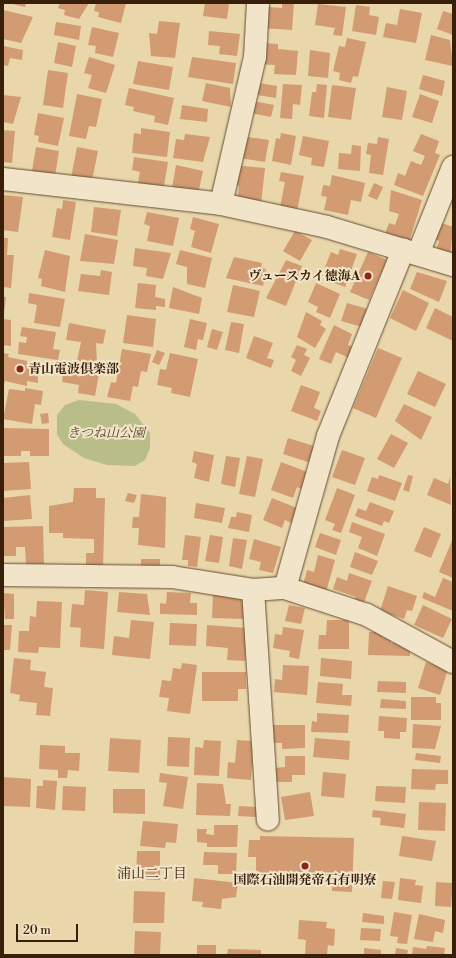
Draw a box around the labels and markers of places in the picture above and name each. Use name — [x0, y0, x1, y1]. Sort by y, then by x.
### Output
place label: ヴュースカイ徳海A — [247, 268, 360, 284]
marker: ヴュースカイ徳海A — [363, 271, 373, 281]
place label: 青山電波倶楽部 — [28, 361, 119, 377]
marker: 青山電波倶楽部 — [15, 364, 25, 374]
marker: 国際石油開発帝石有明寮 — [300, 861, 310, 871]
place label: 国際石油開発帝石有明寮 — [234, 872, 376, 888]

